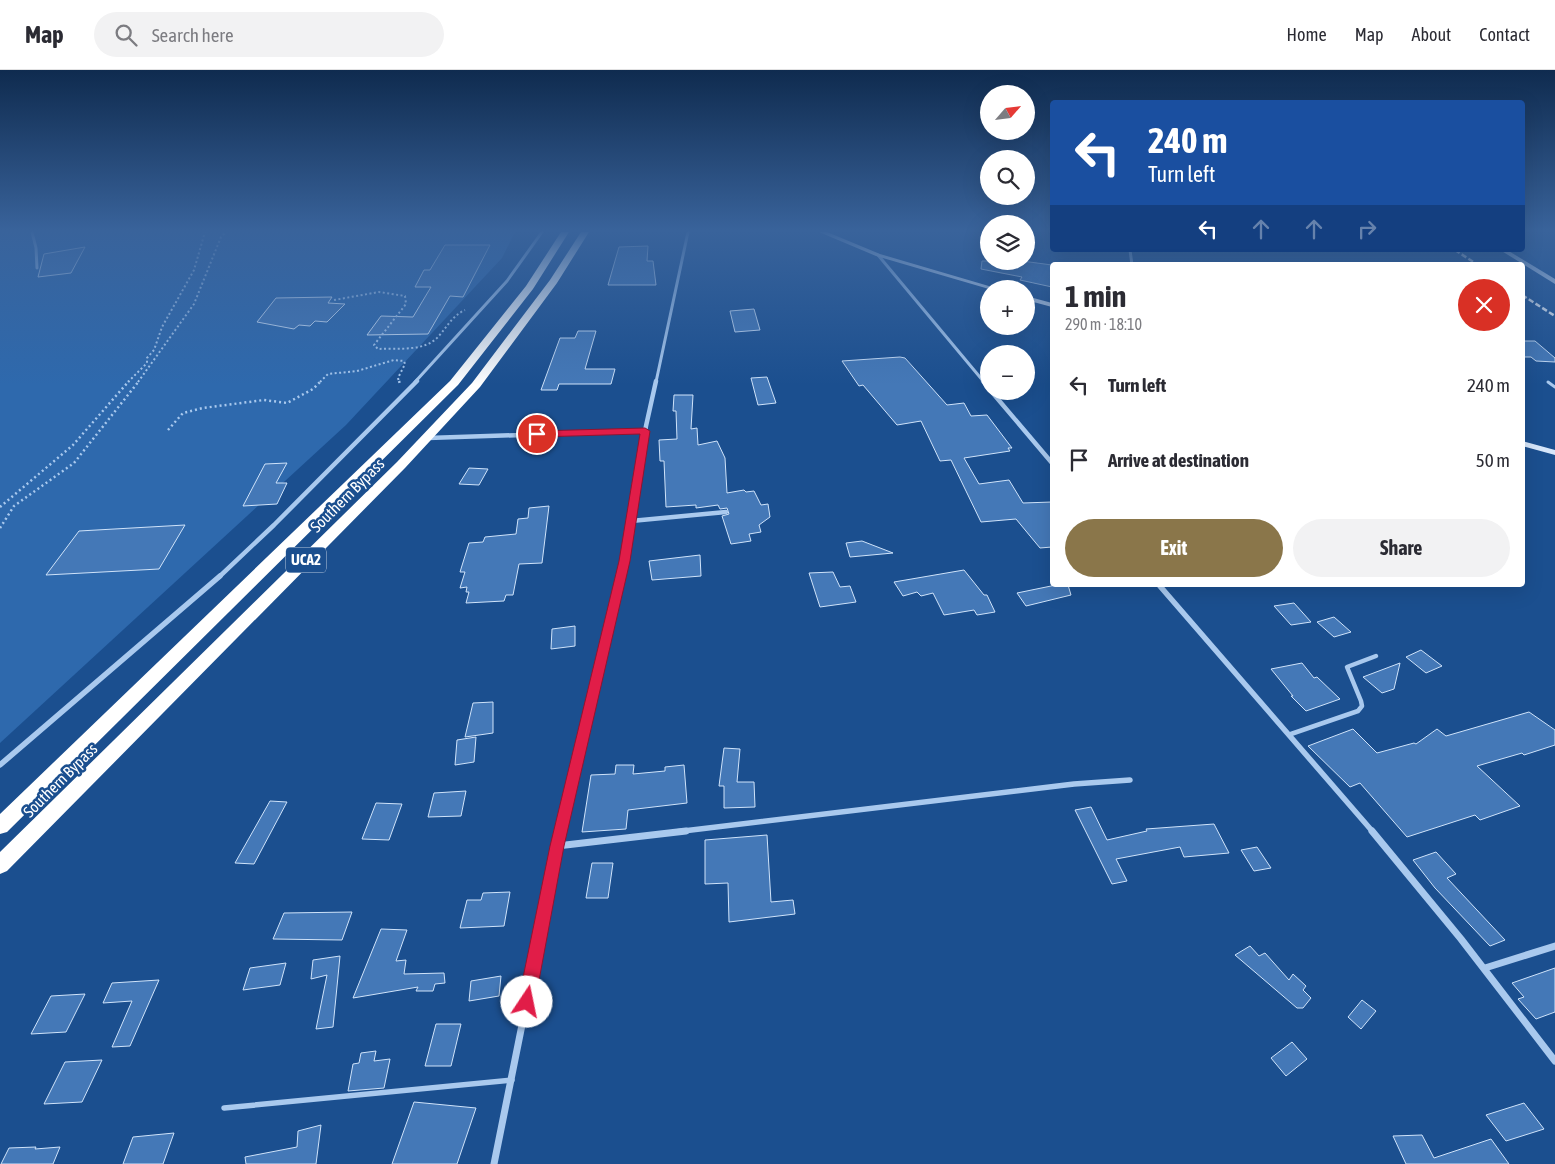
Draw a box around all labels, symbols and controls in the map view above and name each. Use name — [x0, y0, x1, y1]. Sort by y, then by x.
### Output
search box — [94, 12, 444, 57]
text: Map — [25, 21, 64, 48]
icon: search — [112, 21, 140, 49]
text: Search here — [152, 24, 234, 46]
text: Home — [1287, 24, 1327, 45]
text: Map — [1355, 24, 1384, 45]
text: About — [1412, 24, 1451, 45]
text: Contact — [1479, 24, 1530, 45]
north arrow — [980, 85, 1035, 140]
map controls — [980, 85, 1035, 400]
icon: left — [1065, 120, 1130, 185]
text: 240 m — [1148, 120, 1227, 160]
button: search — [980, 150, 1035, 205]
text: Turn left — [1148, 161, 1215, 187]
button: layers — [980, 215, 1035, 270]
icon: left — [1194, 215, 1222, 243]
icon: ahead — [1247, 215, 1275, 243]
icon: ahead — [1300, 215, 1328, 243]
icon: right — [1353, 215, 1381, 243]
text: 1 min — [1065, 279, 1126, 313]
button: close — [1458, 279, 1510, 331]
button: + — [980, 280, 1035, 335]
text: 290 m · 18:10 — [1065, 315, 1142, 333]
button: − — [980, 345, 1035, 400]
icon: left — [1065, 371, 1093, 399]
text: Turn left — [1108, 374, 1166, 396]
text: 240 m — [1467, 374, 1510, 396]
pin — [516, 413, 558, 455]
icon: arrive — [523, 420, 551, 448]
icon: arrive — [1065, 446, 1093, 474]
text: Arrive at destination — [1108, 449, 1249, 471]
text: 50 m — [1476, 449, 1510, 471]
street label: Southern Bypass — [306, 454, 389, 536]
button: Exit — [1065, 519, 1283, 577]
button: Share — [1293, 519, 1510, 577]
road number: UCA2 — [286, 548, 326, 572]
street label: Southern Bypass — [19, 739, 102, 821]
position arrow — [500, 975, 552, 1027]

